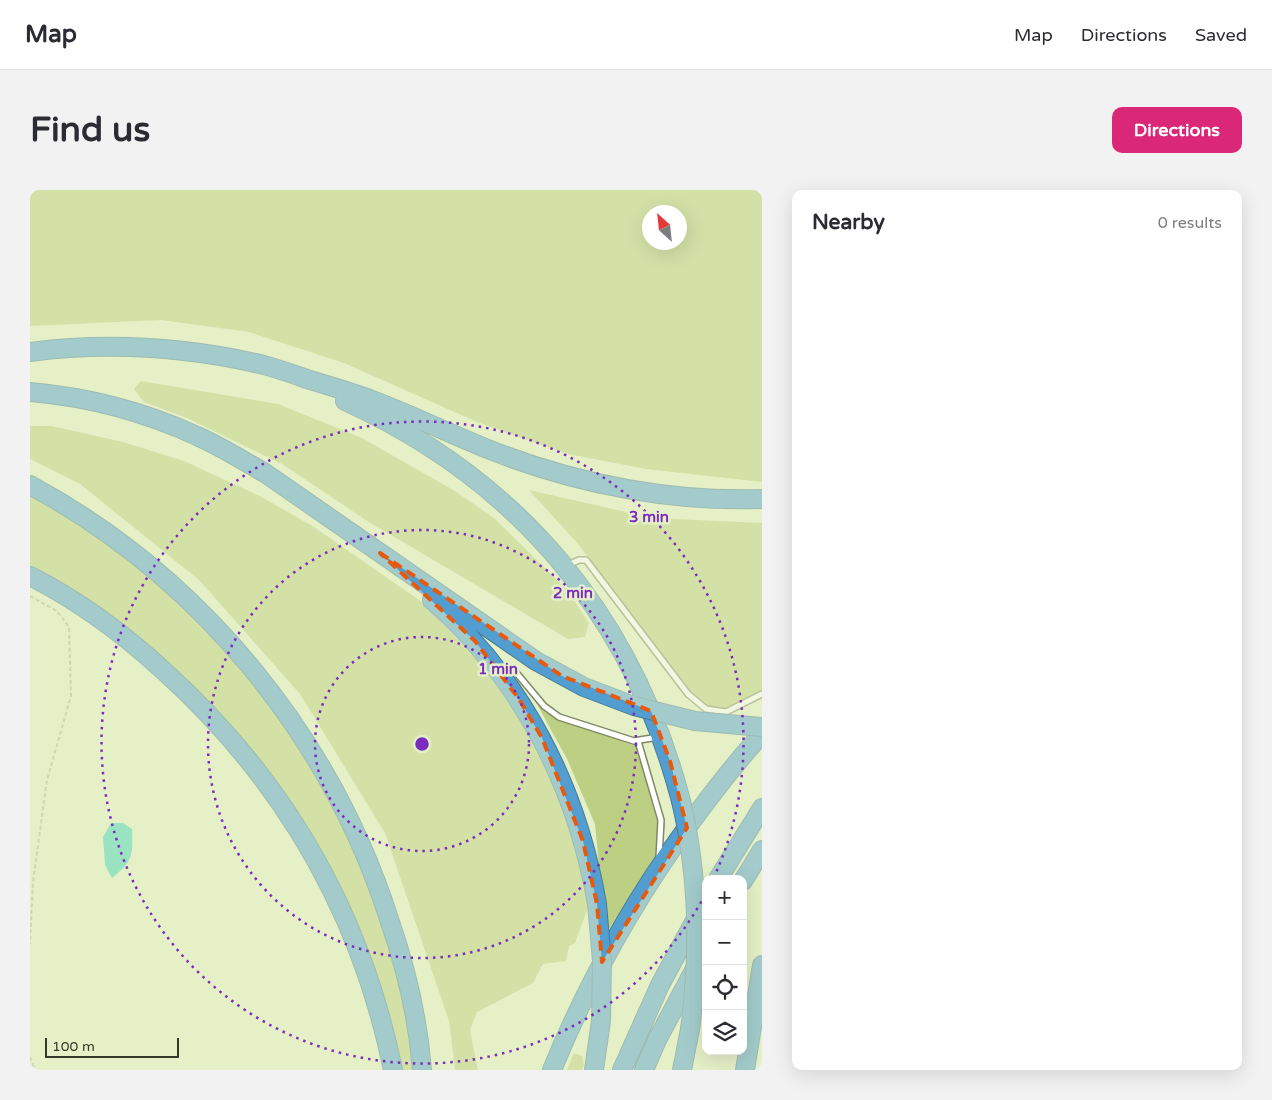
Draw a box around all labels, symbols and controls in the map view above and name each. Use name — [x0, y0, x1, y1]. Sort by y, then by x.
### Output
text: Map — [25, 20, 77, 49]
text: Map — [1014, 24, 1053, 46]
text: Directions — [1081, 24, 1167, 46]
text: Saved — [1195, 24, 1247, 46]
button: Directions — [1112, 107, 1242, 153]
text: Find us — [30, 109, 150, 151]
north arrow — [642, 205, 687, 250]
text: Nearby — [812, 210, 885, 235]
text: 0 results — [1158, 213, 1222, 233]
text: 3 min — [629, 508, 669, 526]
text: 2 min — [553, 584, 593, 602]
text: 1 min — [478, 660, 518, 678]
centre of rings — [413, 735, 431, 753]
map controls — [702, 875, 747, 1055]
button: + — [702, 875, 747, 920]
button: − — [702, 920, 747, 965]
button: locate — [702, 965, 747, 1010]
button: layers — [702, 1010, 747, 1055]
scale bar — [45, 1035, 179, 1058]
text: 100 m — [52, 1038, 95, 1055]

